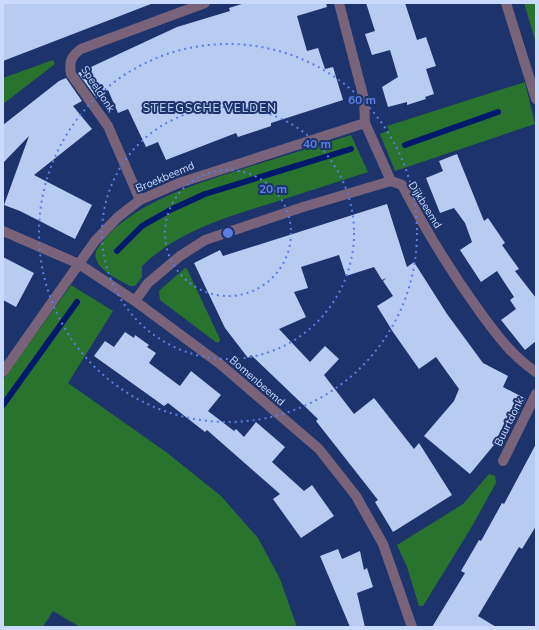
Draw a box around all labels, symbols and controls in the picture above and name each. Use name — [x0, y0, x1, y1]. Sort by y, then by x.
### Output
street label: Speeldonk — [77, 63, 119, 115]
text: 60 m — [348, 92, 376, 108]
district label: STEEGSCHE VELDEN — [143, 100, 277, 116]
text: 40 m — [303, 136, 331, 152]
street label: Broekbeemd — [133, 158, 197, 196]
street label: Dijkbeemd — [405, 179, 445, 231]
text: 20 m — [259, 181, 287, 197]
centre of rings — [221, 226, 235, 240]
street label: Bomenbeemd — [226, 353, 288, 409]
street label: Buurtdonk — [491, 395, 527, 449]

